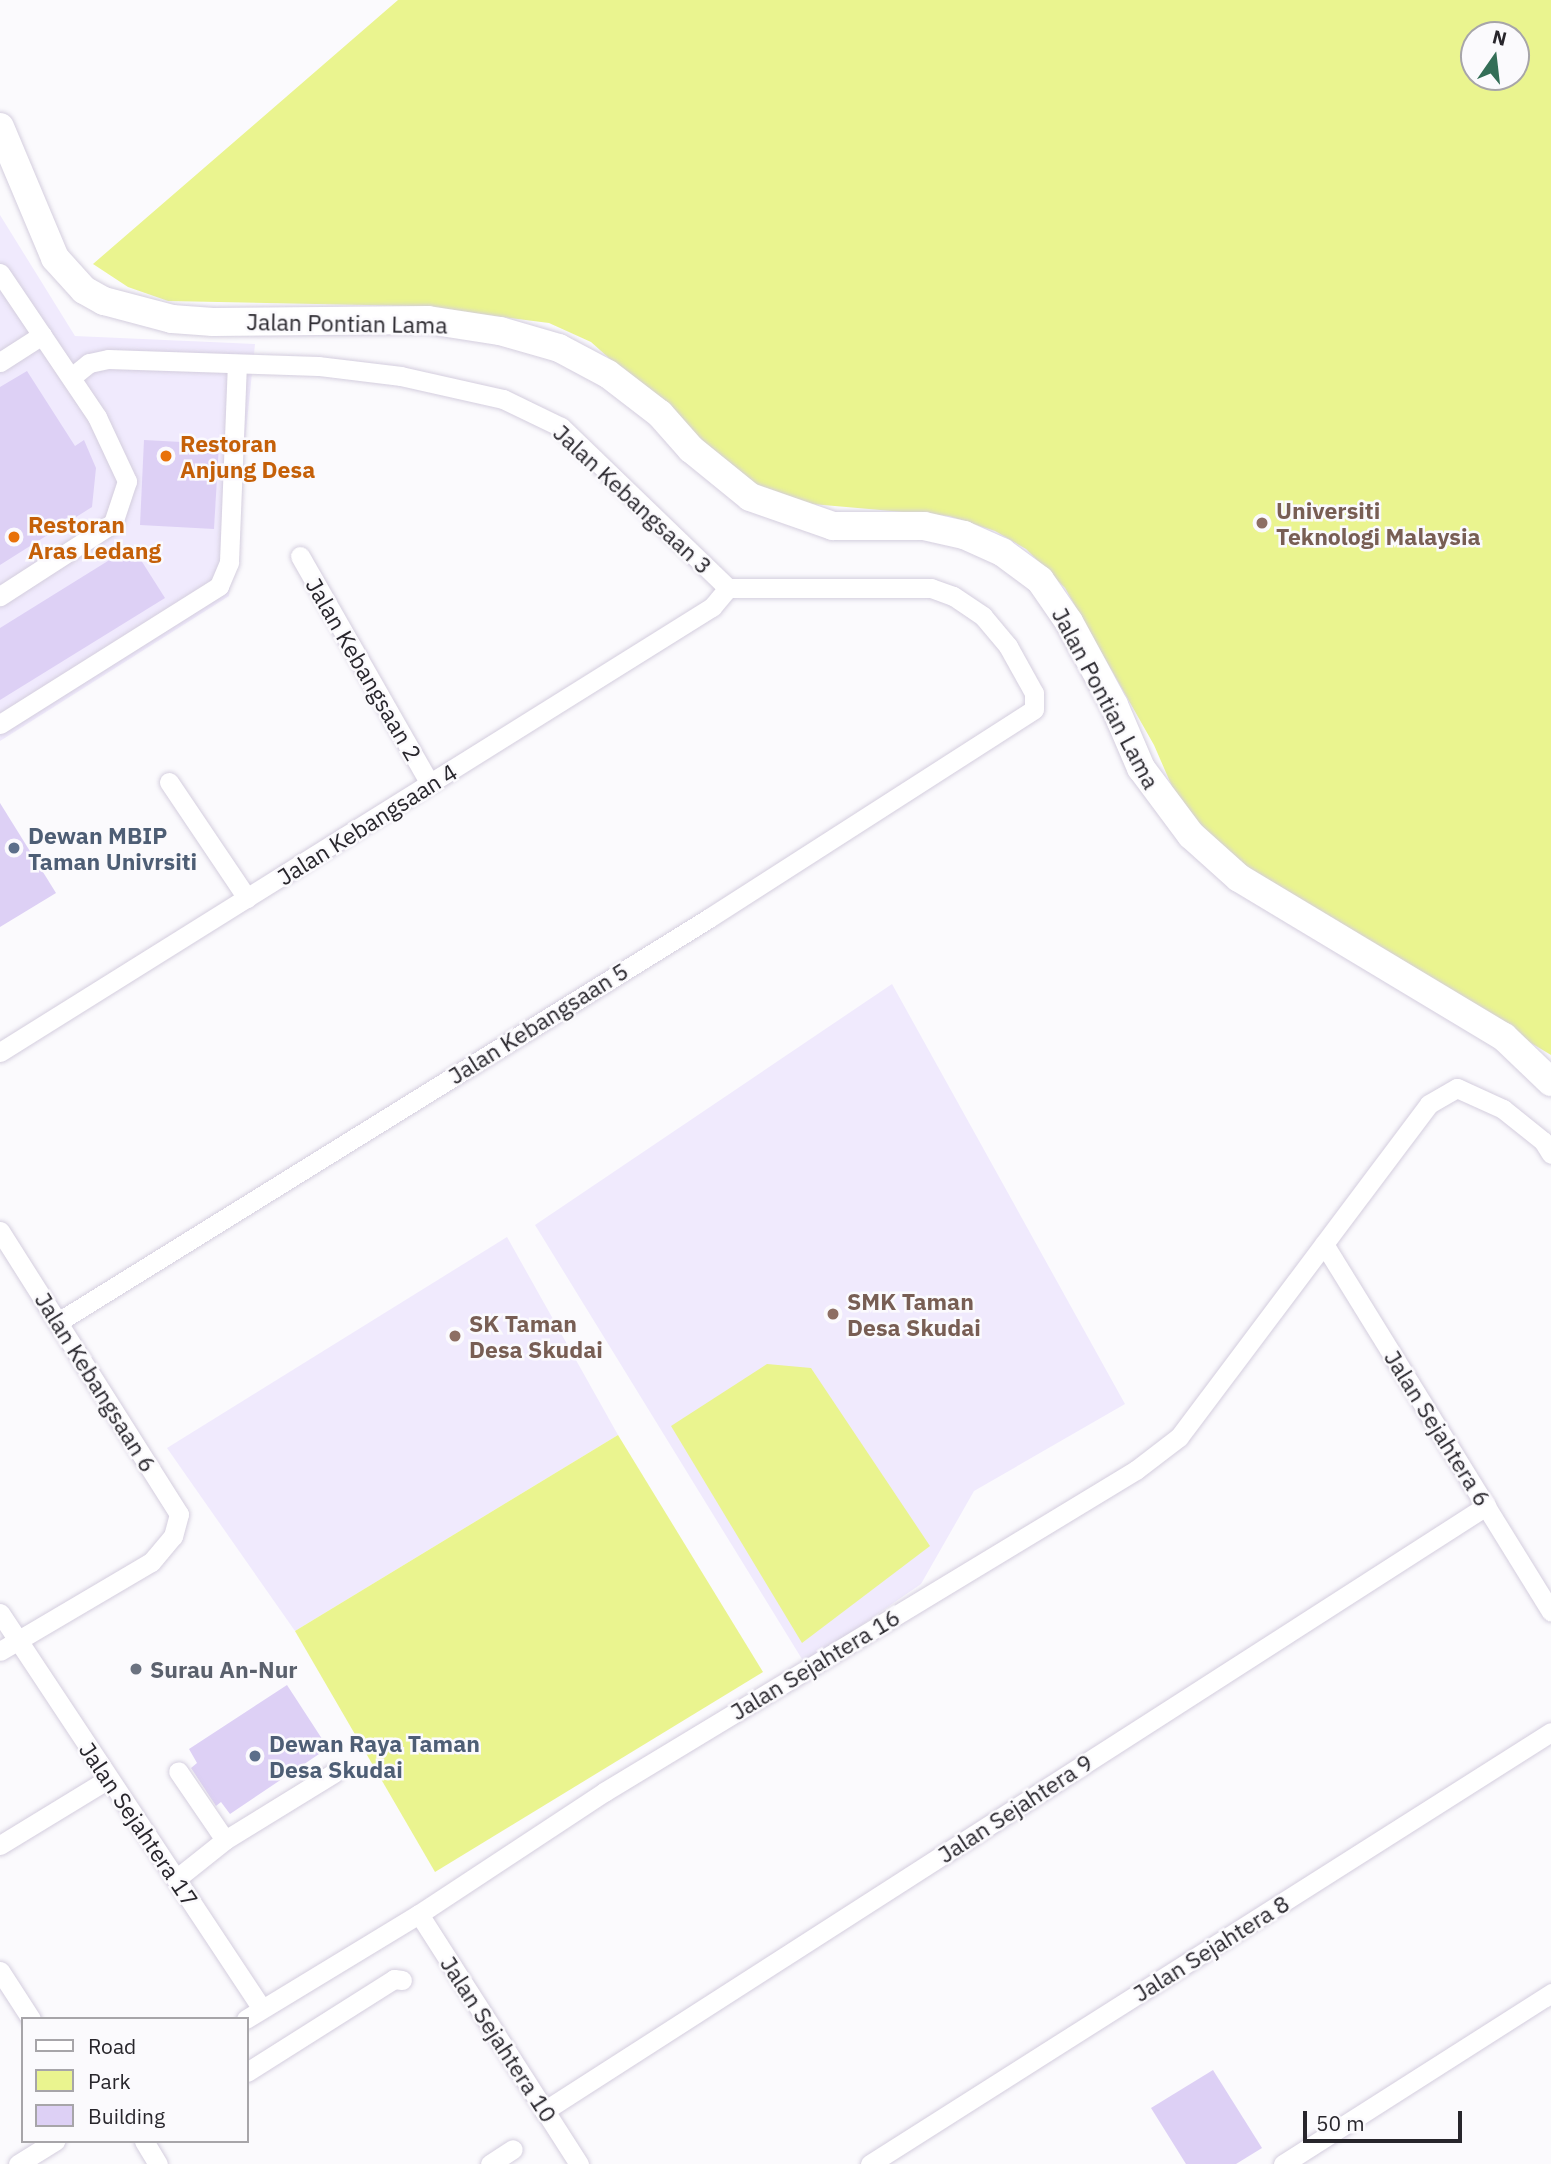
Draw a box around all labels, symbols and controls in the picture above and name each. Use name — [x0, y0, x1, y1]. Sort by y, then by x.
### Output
north arrow — [1460, 21, 1530, 91]
text: N — [1490, 24, 1509, 51]
street label: Jalan Pontian Lama — [246, 307, 448, 339]
street label: Jalan Kebangsaan 3 — [548, 418, 718, 580]
place label: Restoran Anjung Desa — [180, 429, 315, 483]
marker: Restoran Anjung Desa — [158, 448, 174, 464]
place label: Universiti Teknologi Malaysia — [1276, 496, 1481, 550]
place label: Restoran Aras Ledang — [28, 510, 161, 564]
marker: Universiti Teknologi Malaysia — [1254, 515, 1270, 531]
marker: Restoran Aras Ledang — [6, 529, 22, 545]
street label: Jalan Kebangsaan 2 — [300, 573, 428, 765]
street label: Jalan Pontian Lama — [1047, 603, 1165, 793]
street label: Jalan Kebangsaan 4 — [272, 758, 462, 890]
place label: Dewan MBIP Taman Univrsiti — [28, 821, 197, 875]
marker: Dewan MBIP Taman Univrsiti — [6, 840, 22, 856]
street label: Jalan Kebangsaan 5 — [443, 957, 633, 1089]
street label: Jalan Kebangsaan 6 — [30, 1287, 162, 1477]
place label: SMK Taman Desa Skudai — [847, 1287, 981, 1341]
marker: SMK Taman Desa Skudai — [825, 1306, 841, 1322]
place label: SK Taman Desa Skudai — [469, 1309, 603, 1363]
marker: SK Taman Desa Skudai — [447, 1328, 463, 1344]
street label: Jalan Sejahtera 6 — [1379, 1345, 1497, 1511]
street label: Jalan Sejahtera 16 — [725, 1603, 905, 1725]
place label: Surau An-Nur — [150, 1655, 298, 1683]
marker: Surau An-Nur — [128, 1661, 144, 1677]
place label: Dewan Raya Taman Desa Skudai — [269, 1729, 480, 1783]
street label: Jalan Sejahtera 17 — [74, 1737, 204, 1911]
marker: Dewan Raya Taman Desa Skudai — [247, 1748, 263, 1764]
street label: Jalan Sejahtera 9 — [933, 1748, 1097, 1868]
street label: Jalan Sejahtera 8 — [1128, 1889, 1294, 2007]
street label: Jalan Sejahtera 10 — [435, 1951, 563, 2127]
legend — [21, 2017, 248, 2143]
text: Road — [88, 2032, 136, 2060]
text: Park — [88, 2067, 131, 2095]
scale bar — [1306, 2098, 1465, 2142]
text: Building — [88, 2102, 165, 2130]
text: 50 m — [1316, 2109, 1365, 2137]

